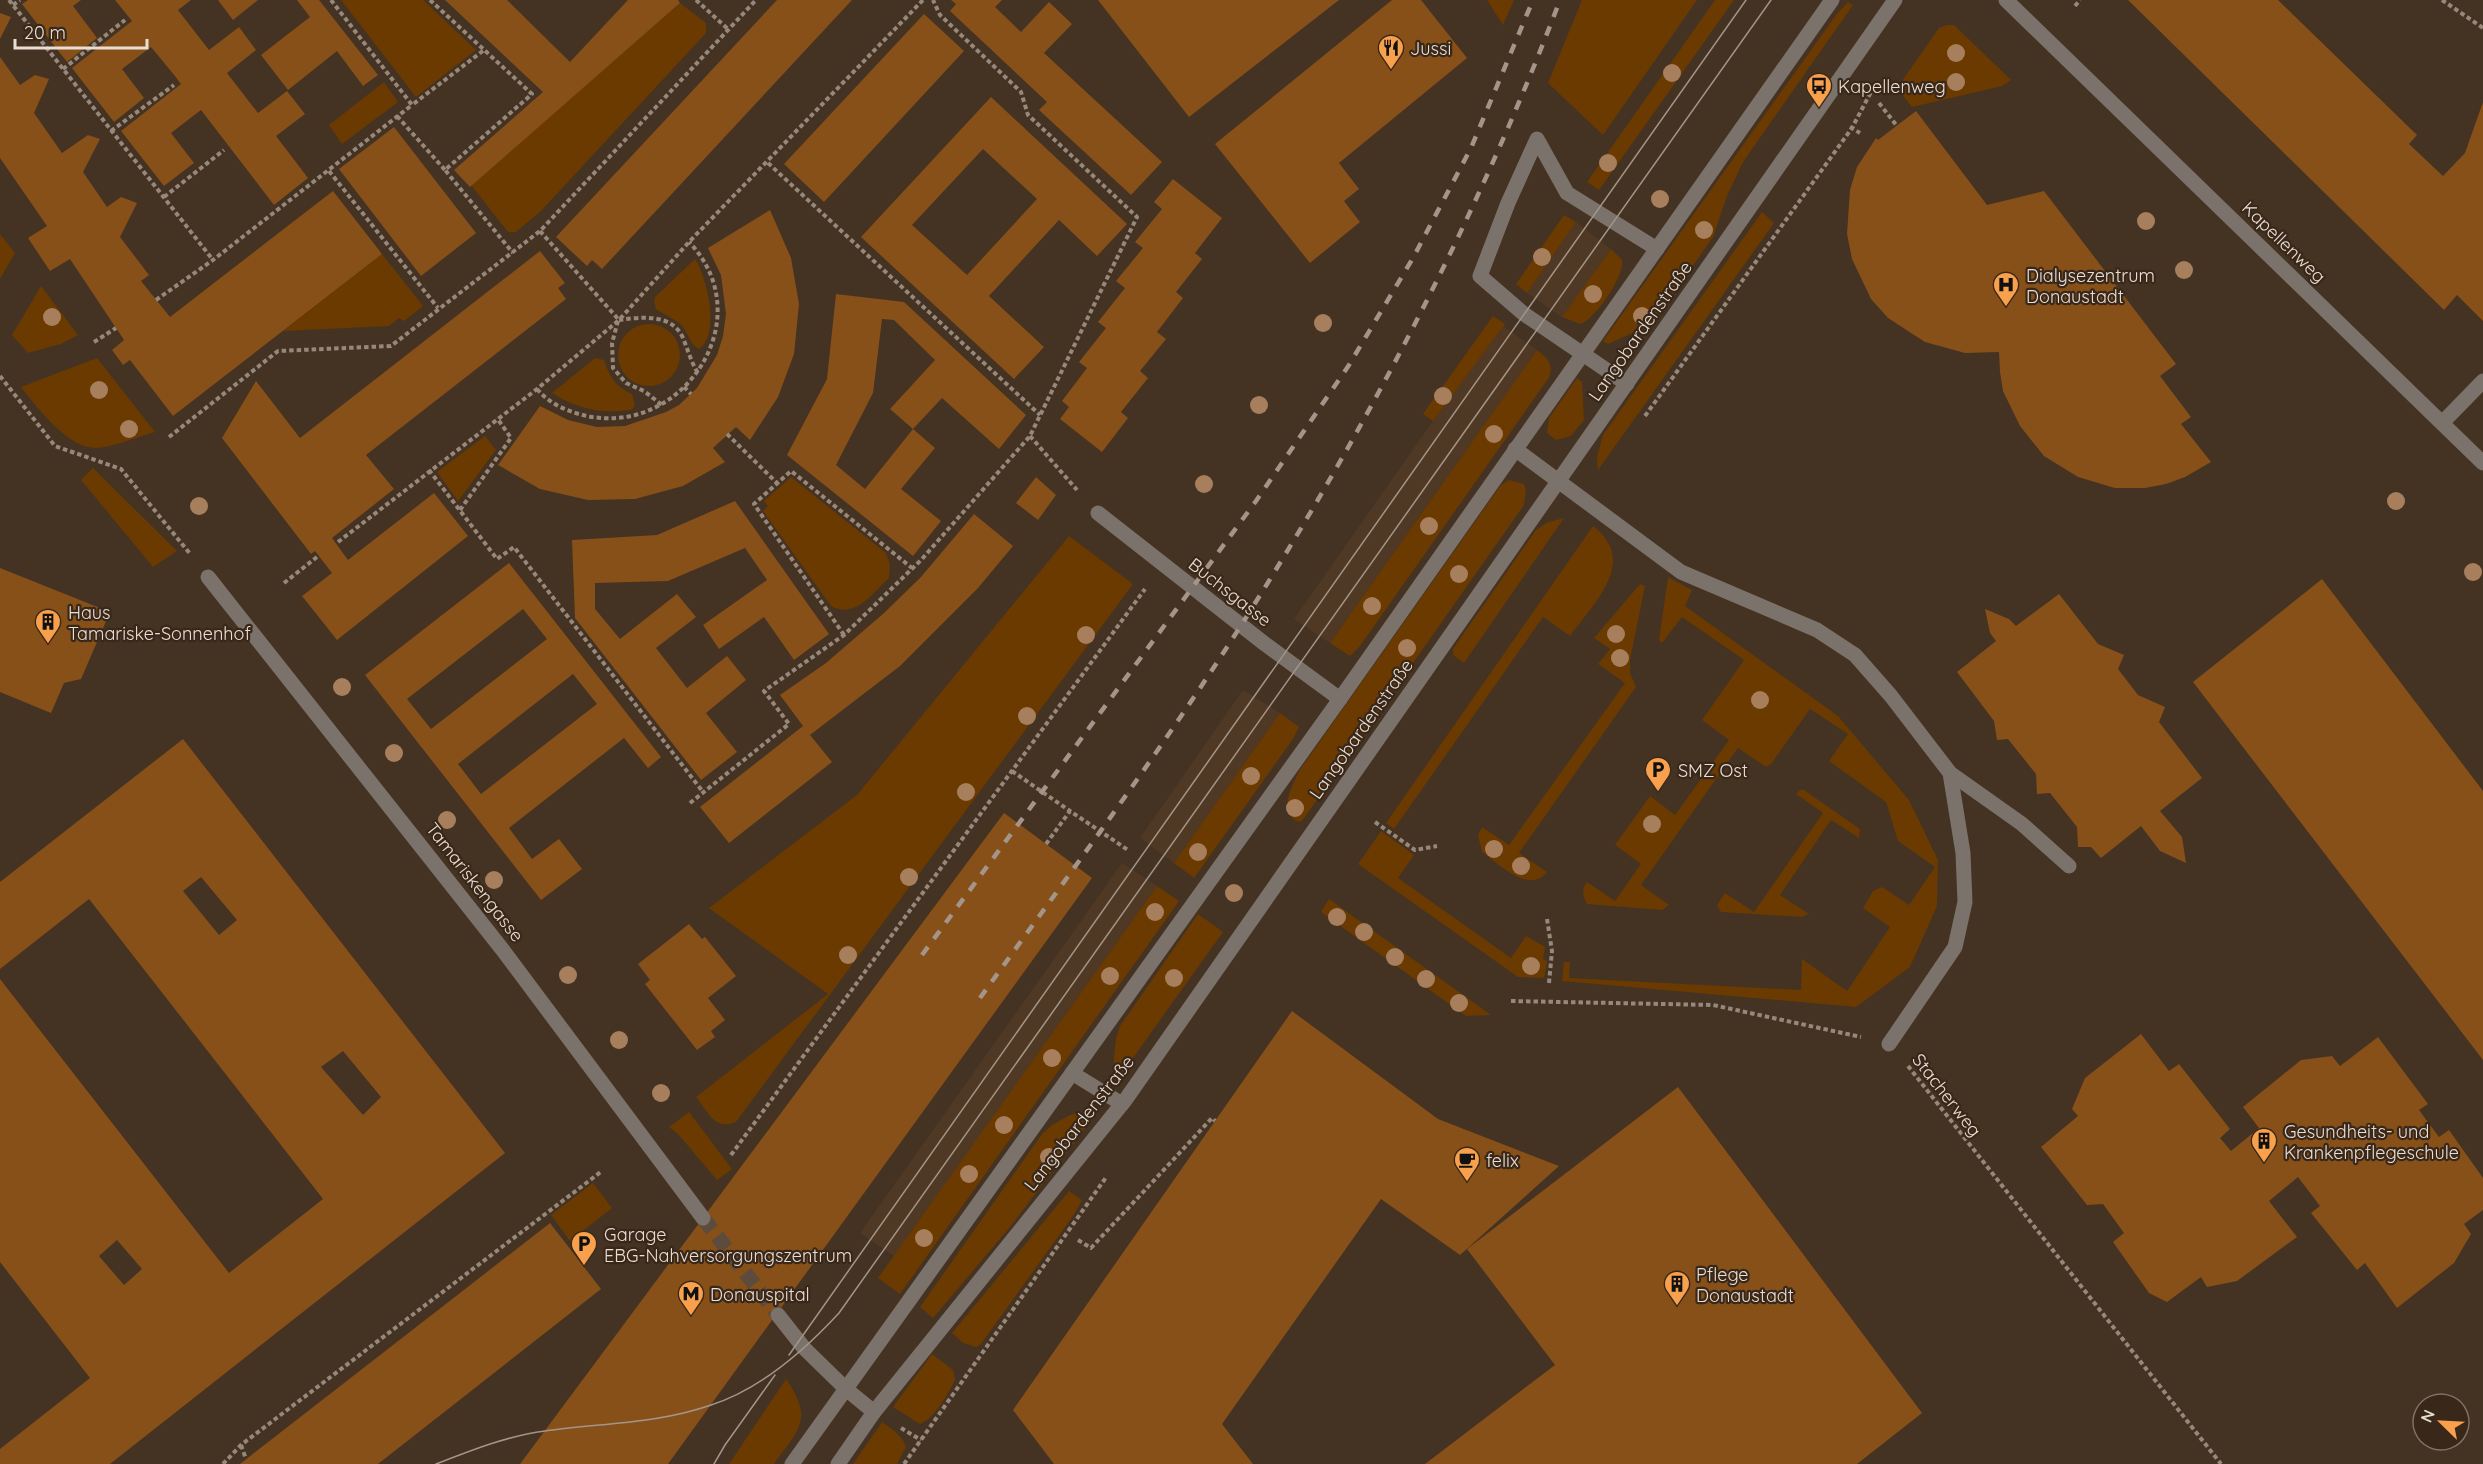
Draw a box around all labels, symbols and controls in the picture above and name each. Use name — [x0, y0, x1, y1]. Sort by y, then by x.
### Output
scale bar — [15, 12, 147, 50]
text: 20 m — [24, 21, 66, 44]
restaurant icon: Jussi — [1376, 33, 1406, 71]
place label: Jussi — [1410, 37, 1451, 60]
bus stop icon: Kapellenweg — [1804, 71, 1834, 109]
place label: Kapellenweg — [1838, 75, 1946, 98]
street label: Kapellenweg — [2237, 196, 2331, 288]
street label: Langobardenstraße — [1583, 257, 1697, 405]
place label: Dialysezentrum Donaustadt — [2026, 264, 2155, 308]
hospital icon: Dialysezentrum Donaustadt — [1991, 270, 2021, 308]
street label: Buchsgasse — [1184, 552, 1276, 632]
place label: Haus Tamariske-Sonnenhof — [68, 601, 251, 645]
building icon: Haus Tamariske-Sonnenhof — [33, 607, 63, 645]
street label: Langobardenstraße — [1304, 655, 1418, 803]
parking icon: SMZ Ost — [1643, 755, 1673, 793]
place label: SMZ Ost — [1678, 759, 1748, 782]
street label: Tamariskengasse — [421, 818, 529, 946]
street label: Stacherweg — [1907, 1049, 1987, 1141]
street label: Langobardenstraße — [1019, 1051, 1139, 1195]
place label: Gesundheits- und Krankenpflegeschule — [2284, 1120, 2459, 1164]
building icon: Gesundheits- und Krankenpflegeschule — [2249, 1126, 2279, 1164]
cafe icon: felix — [1452, 1145, 1482, 1183]
place label: felix — [1486, 1149, 1519, 1172]
place label: Garage EBG-Nahversorgungszentrum — [604, 1223, 852, 1267]
parking icon: Garage EBG-Nahversorgungszentrum — [569, 1229, 599, 1267]
place label: Pflege Donaustadt — [1696, 1263, 1794, 1307]
building icon: Pflege Donaustadt — [1662, 1269, 1692, 1307]
metro station icon: Donauspital — [676, 1279, 706, 1317]
place label: Donauspital — [710, 1283, 810, 1306]
north arrow — [2411, 1392, 2471, 1452]
text: N — [2416, 1406, 2439, 1425]

